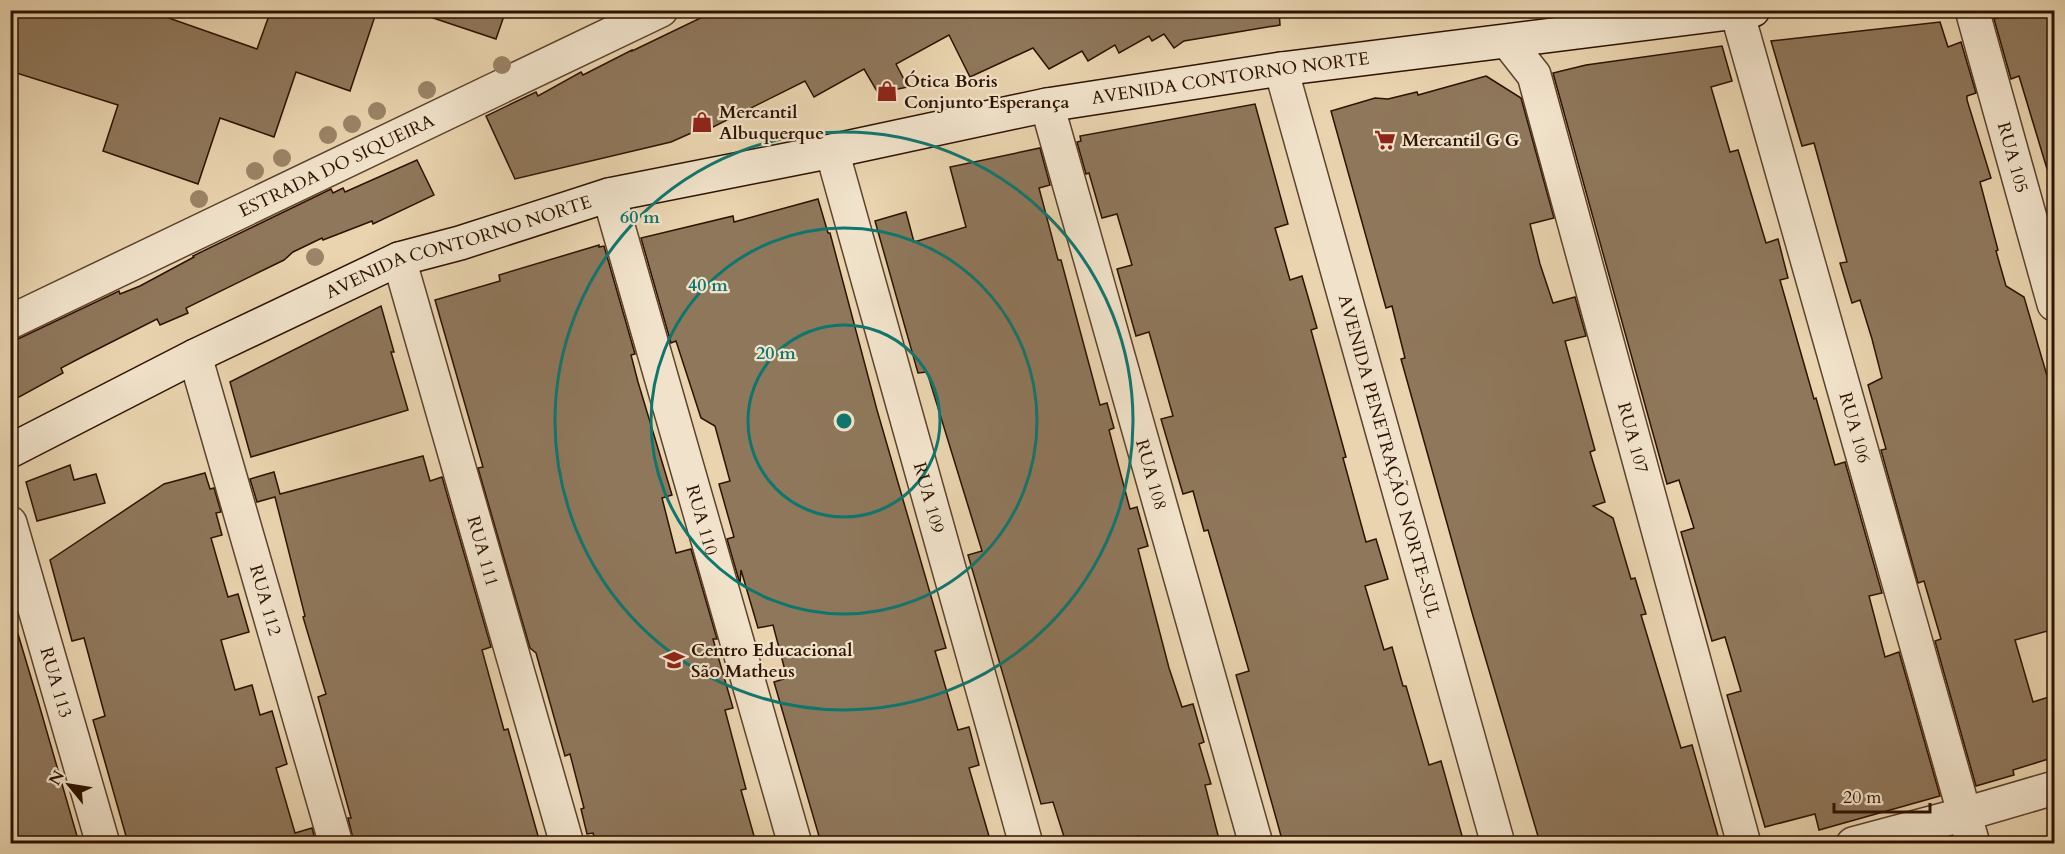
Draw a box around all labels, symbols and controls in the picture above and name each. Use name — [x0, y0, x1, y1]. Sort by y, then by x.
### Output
street label: AVENIDA CONTORNO NORTE — [1090, 46, 1371, 111]
place label: Ótica Boris Conjunto Esperança — [904, 69, 1070, 115]
shop icon: Ótica Boris Conjunto Esperança — [875, 79, 899, 103]
place label: Mercantil Albuquerque — [719, 100, 824, 146]
street label: ESTRADA DO SIQUEIRA — [235, 108, 439, 224]
shop icon: Mercantil Albuquerque — [690, 110, 714, 134]
street label: RUA 105 — [1991, 119, 2034, 196]
supermarket icon: Mercantil G G — [1373, 128, 1397, 152]
place label: Mercantil G G — [1402, 128, 1520, 153]
street label: AVENIDA CONTORNO NORTE — [322, 189, 595, 305]
text: 60 m — [620, 205, 660, 230]
text: 40 m — [688, 273, 728, 298]
street label: AVENIDA PENETRAÇÃO NORTE-SUL — [1332, 292, 1446, 621]
text: 20 m — [756, 341, 796, 366]
street label: RUA 106 — [1832, 389, 1876, 466]
street label: RUA 107 — [1611, 400, 1654, 476]
centre of rings — [834, 411, 854, 431]
street label: RUA 108 — [1129, 436, 1173, 513]
street label: RUA 109 — [907, 460, 950, 536]
street label: RUA 110 — [680, 482, 724, 558]
street label: RUA 111 — [460, 513, 504, 590]
street label: RUA 112 — [243, 562, 287, 638]
place label: Centro Educacional São Matheus — [691, 638, 852, 684]
street label: RUA 113 — [34, 644, 78, 721]
school or university icon: Centro Educacional São Matheus — [662, 648, 686, 672]
north arrow — [39, 755, 99, 815]
text: N — [44, 766, 70, 790]
scale bar — [1834, 776, 1930, 814]
text: 20 m — [1843, 785, 1882, 810]

